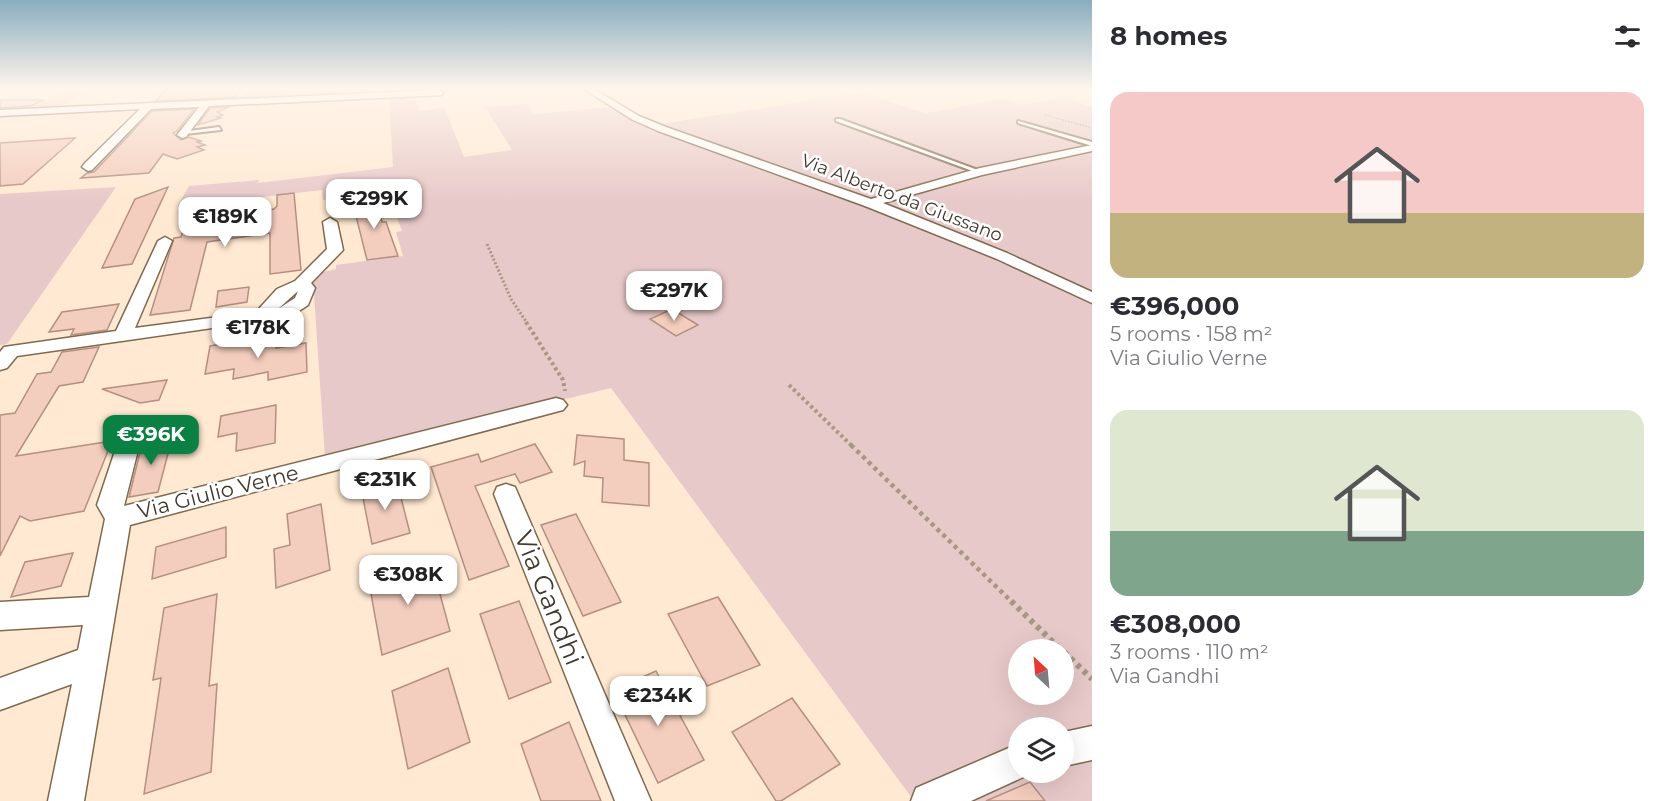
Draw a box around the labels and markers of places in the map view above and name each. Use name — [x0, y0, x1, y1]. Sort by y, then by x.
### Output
pin: €299K — [332, 179, 416, 230]
pin: €189K — [183, 197, 267, 248]
pin: €297K — [632, 271, 716, 322]
pin: €178K — [216, 308, 300, 359]
pin: €396K — [109, 415, 193, 466]
pin: €231K — [343, 460, 427, 511]
pin: €308K — [366, 555, 450, 606]
pin: €234K — [616, 676, 700, 727]

